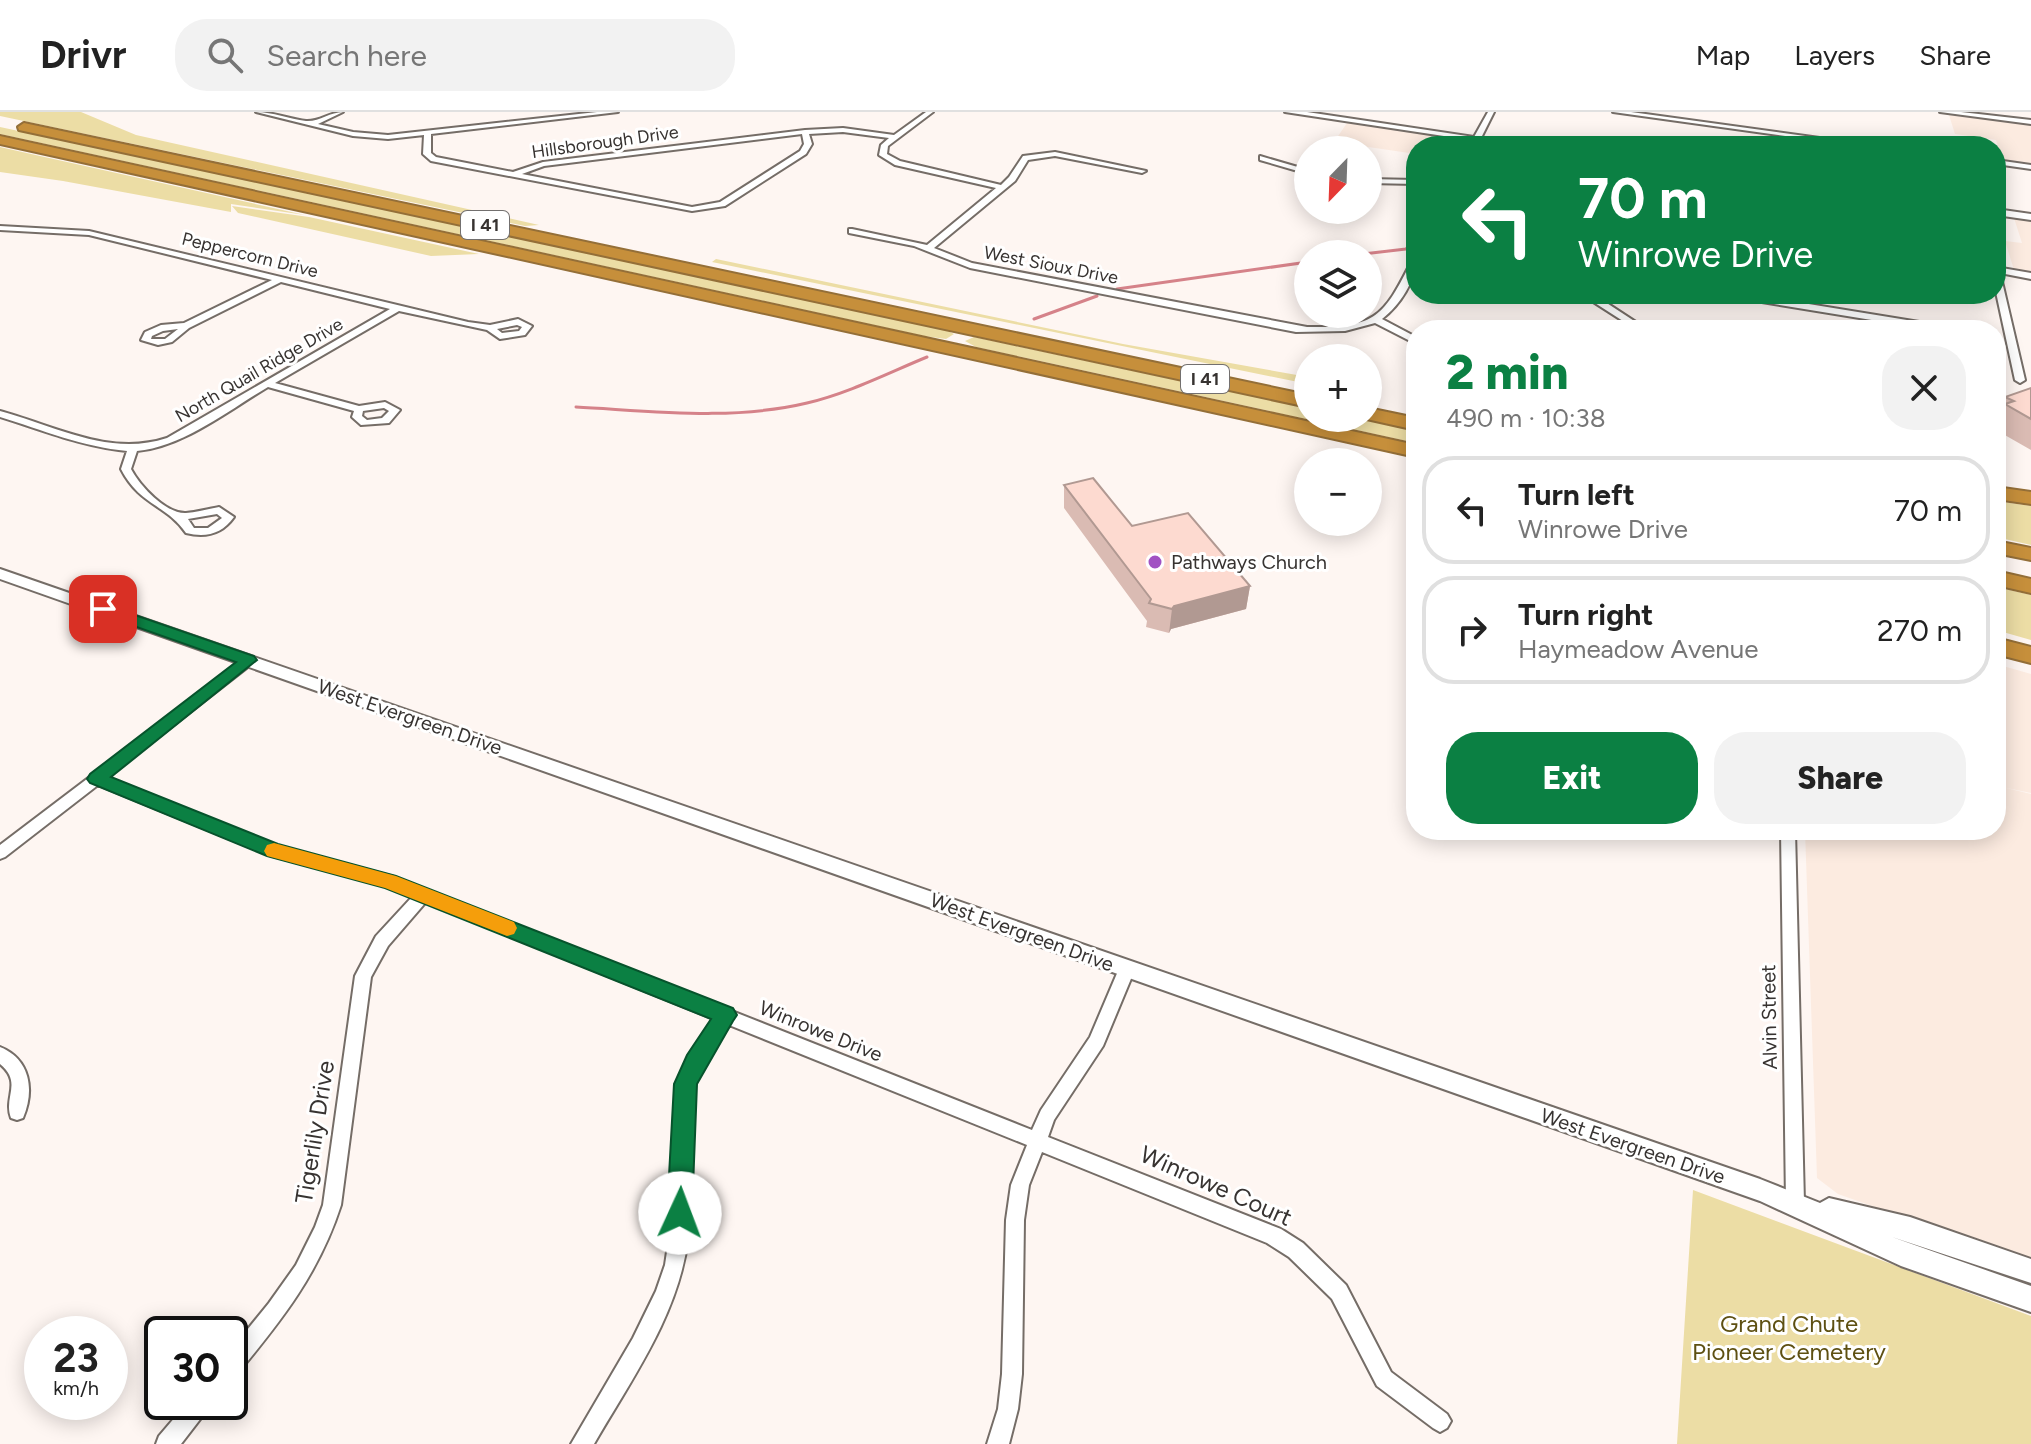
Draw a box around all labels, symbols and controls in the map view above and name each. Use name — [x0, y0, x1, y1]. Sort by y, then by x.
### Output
search box — [175, 19, 735, 91]
text: Drivr — [40, 32, 127, 78]
icon: search — [203, 33, 247, 77]
text: Search here — [267, 37, 427, 74]
text: Map — [1696, 38, 1750, 72]
text: Layers — [1794, 38, 1875, 72]
text: Share — [1919, 38, 1991, 72]
street label: Hillsborough Drive — [530, 121, 680, 163]
north arrow — [1294, 136, 1382, 224]
map controls — [1294, 136, 1382, 536]
text: 70 m — [1578, 165, 1708, 232]
icon: left — [1446, 168, 1550, 272]
road number: I 41 — [461, 211, 509, 239]
street label: Peppercorn Drive — [180, 227, 321, 283]
text: Winrowe Drive — [1578, 233, 1813, 276]
button: layers — [1294, 240, 1382, 328]
street label: West Sioux Drive — [982, 241, 1120, 289]
street label: North Quail Ridge Drive — [171, 313, 347, 427]
text: 2 min — [1446, 343, 1569, 401]
button: + — [1294, 344, 1382, 432]
button: close — [1882, 346, 1966, 430]
road number: I 41 — [1181, 365, 1229, 393]
text: 490 m · 10:38 — [1446, 402, 1606, 434]
button: − — [1294, 448, 1382, 536]
text: Turn left — [1518, 476, 1635, 513]
icon: left — [1450, 488, 1494, 532]
text: 70 m — [1894, 492, 1962, 529]
text: Winrowe Drive — [1518, 513, 1688, 545]
place label: Pathways Church — [1171, 550, 1327, 574]
marker: Pathways Church — [1146, 553, 1164, 571]
pin — [69, 575, 137, 643]
icon: arrive — [81, 587, 125, 631]
text: Turn right — [1518, 596, 1653, 633]
icon: right — [1450, 608, 1494, 652]
text: 270 m — [1877, 612, 1962, 649]
text: Haymeadow Avenue — [1518, 633, 1759, 665]
street label: West Evergreen Drive — [315, 674, 505, 760]
button: Exit — [1446, 732, 1698, 824]
button: Share — [1714, 732, 1966, 824]
street label: West Evergreen Drive — [927, 888, 1117, 976]
street label: Alvin Street — [1756, 964, 1782, 1070]
street label: Winrowe Drive — [756, 995, 886, 1067]
street label: Tigerlily Drive — [289, 1058, 340, 1205]
street label: West Evergreen Drive — [1538, 1103, 1728, 1189]
street label: Winrowe Court — [1136, 1139, 1297, 1232]
position arrow — [638, 1171, 722, 1255]
park label: Grand Chute Pioneer Cemetery — [1692, 1309, 1886, 1366]
speed limit sign: 30 — [144, 1316, 248, 1420]
text: 23 — [53, 1334, 99, 1382]
text: km/h — [53, 1376, 99, 1400]

